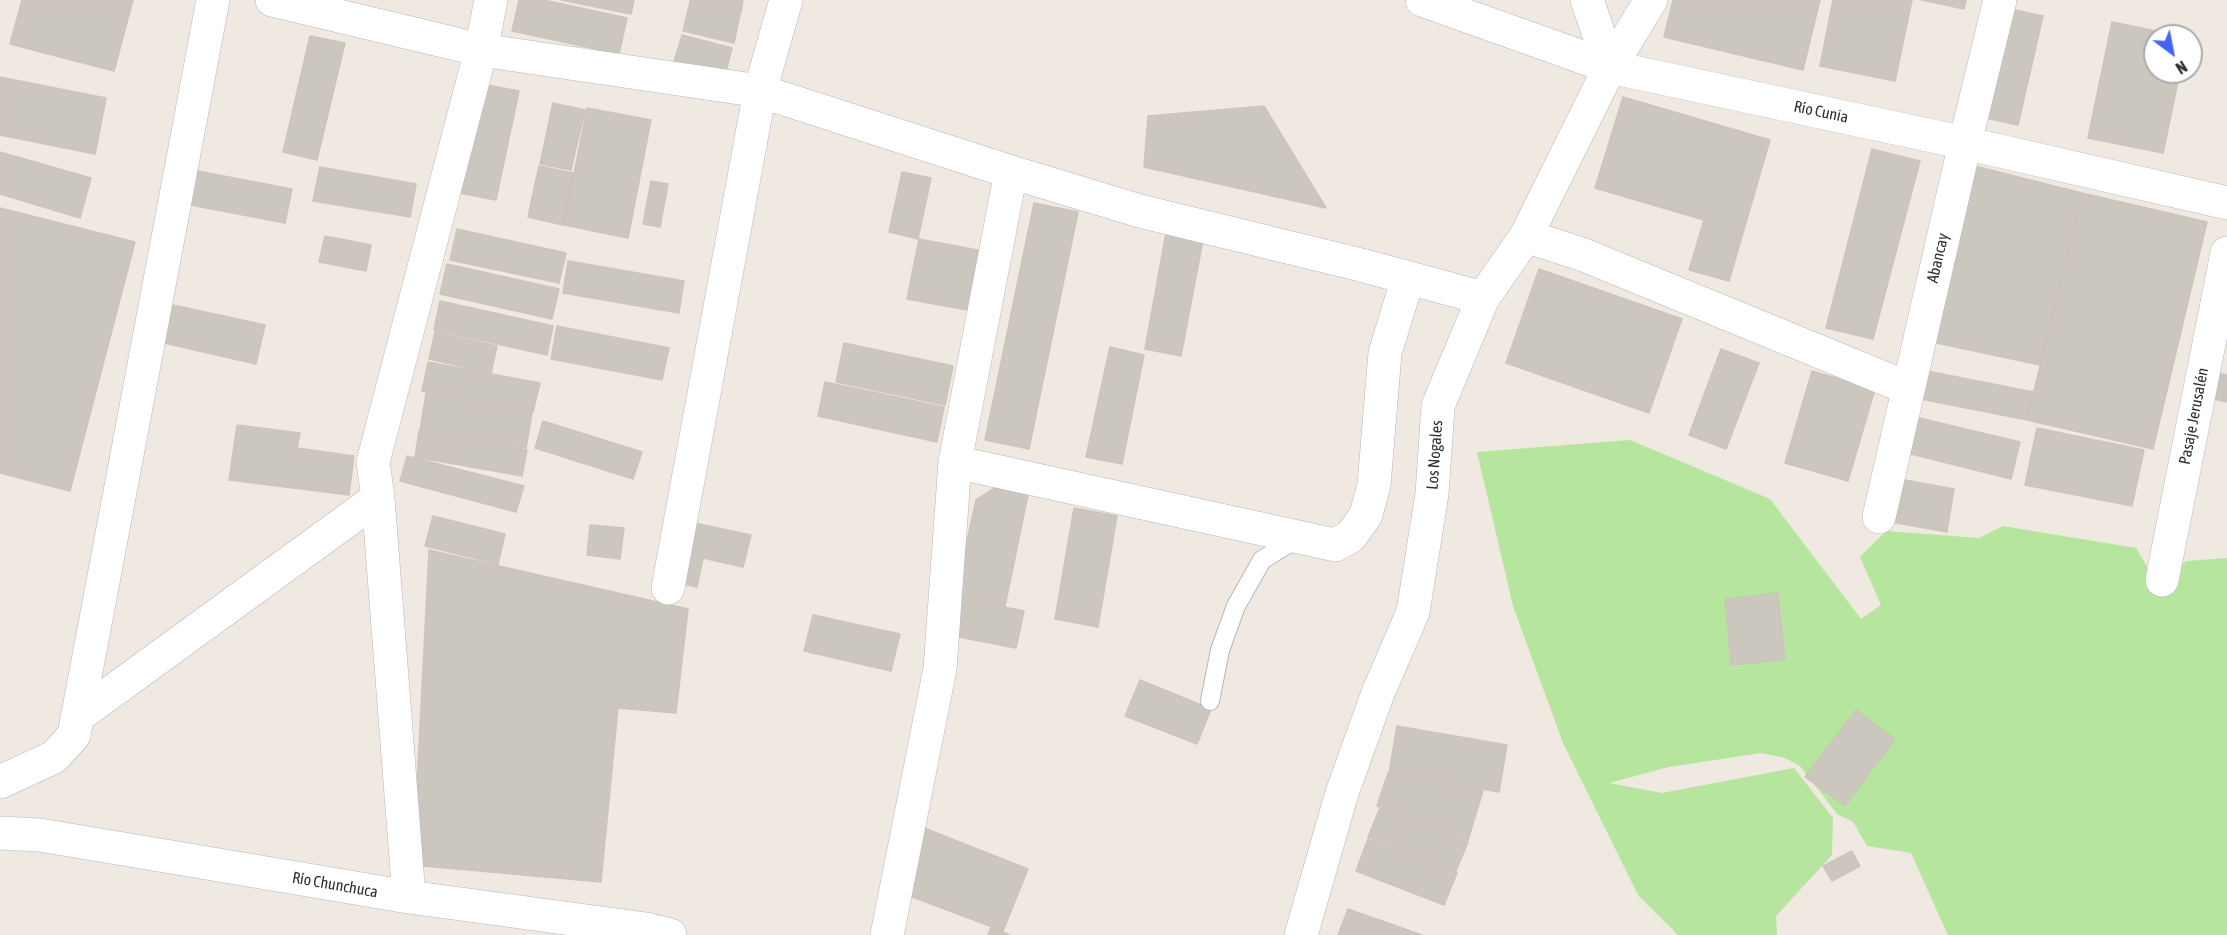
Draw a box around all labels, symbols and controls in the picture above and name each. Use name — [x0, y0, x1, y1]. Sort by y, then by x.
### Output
north arrow — [2143, 24, 2203, 84]
text: N — [2173, 57, 2190, 78]
street label: Río Cunia — [1792, 97, 1850, 127]
street label: Abancay — [1923, 231, 1953, 285]
street label: Pasaje Jerusalén — [2175, 366, 2213, 466]
street label: Los Nogales — [1423, 420, 1447, 490]
street label: Río Chunchuca — [291, 868, 379, 902]

